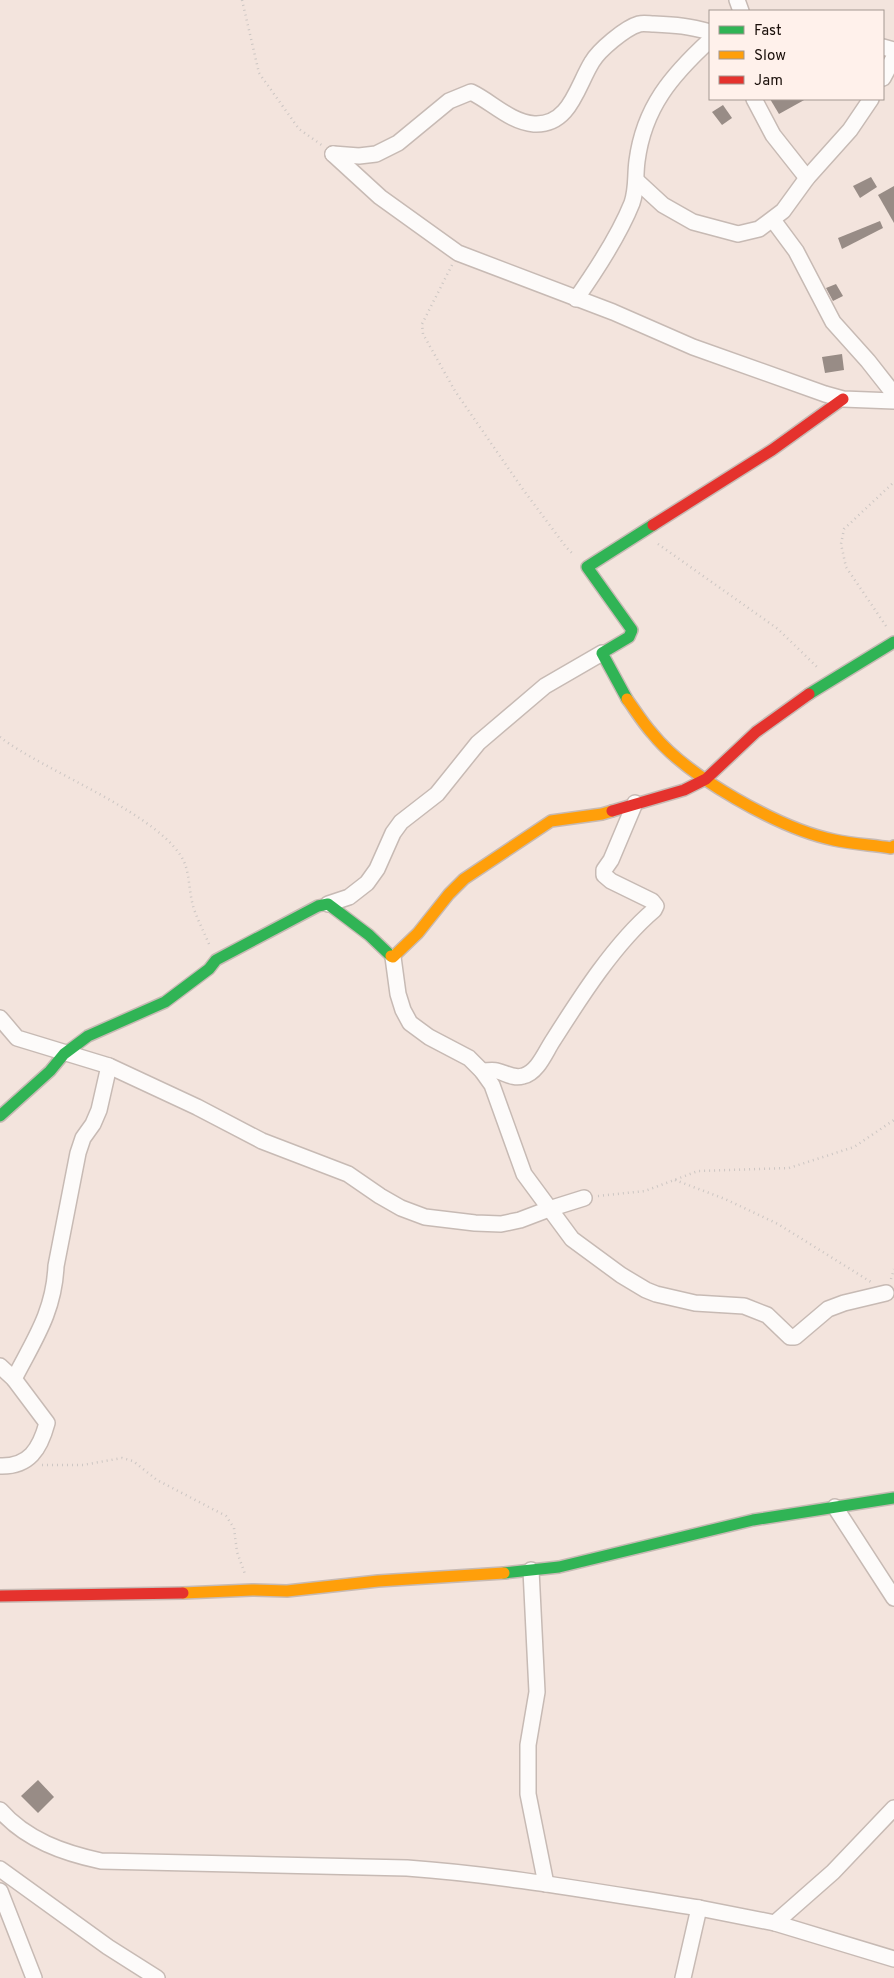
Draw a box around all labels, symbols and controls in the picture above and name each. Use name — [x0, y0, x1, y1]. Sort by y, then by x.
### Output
legend — [709, 10, 884, 100]
text: Fast — [754, 22, 782, 41]
text: Slow — [754, 47, 786, 66]
text: Jam — [754, 72, 783, 91]

